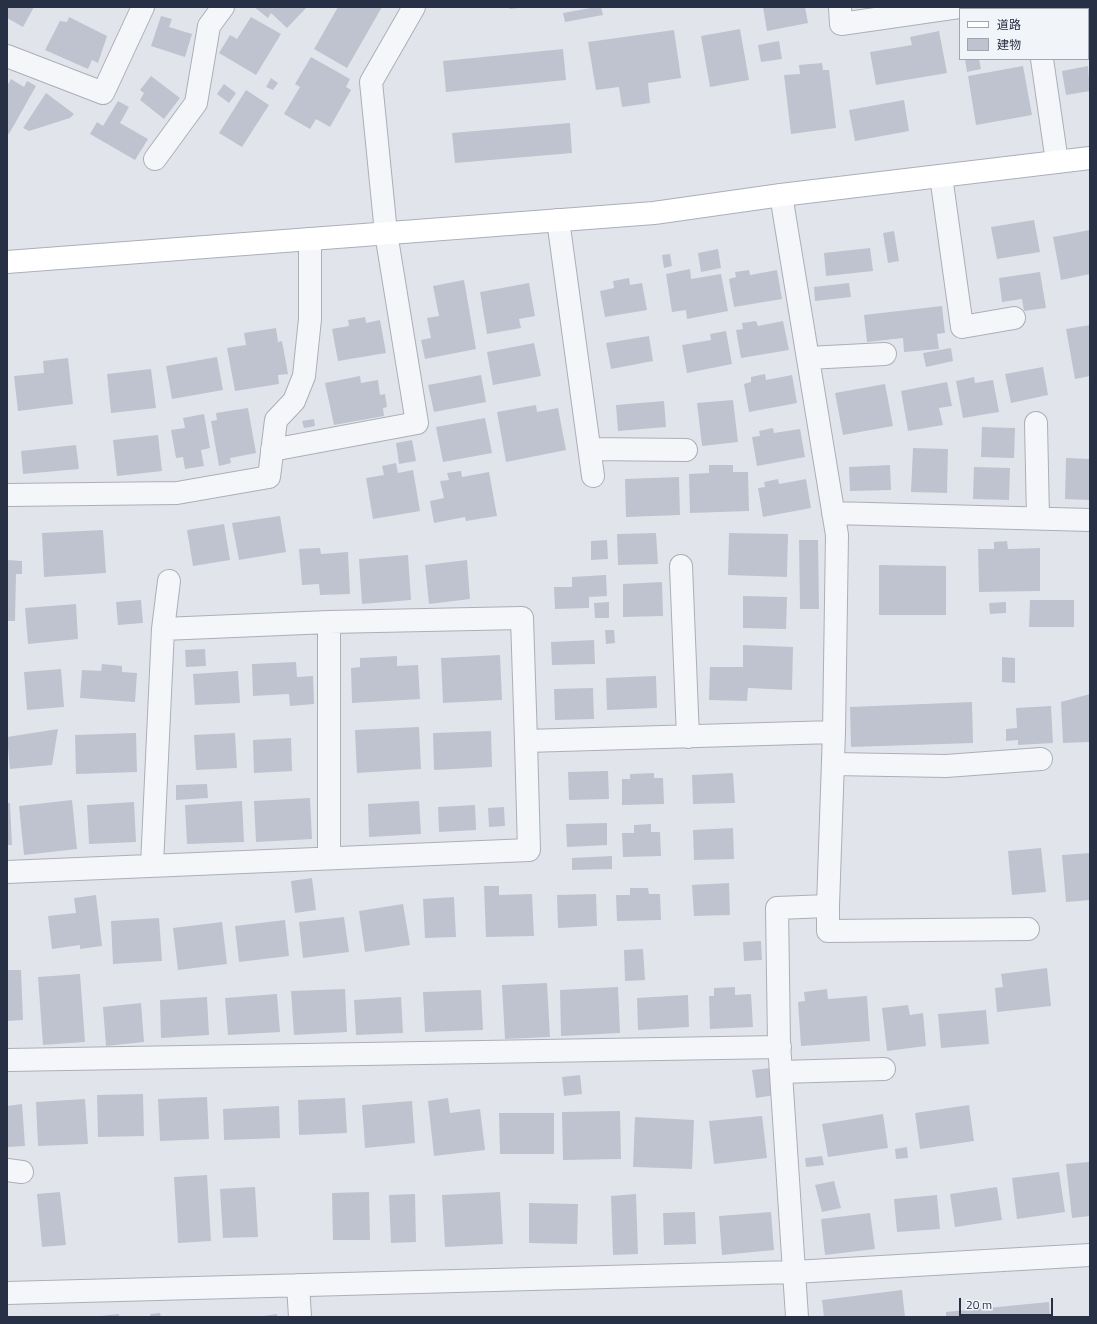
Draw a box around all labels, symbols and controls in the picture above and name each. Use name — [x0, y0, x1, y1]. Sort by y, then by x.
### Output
legend — [959, 8, 1089, 60]
text: 道路 — [997, 15, 1021, 34]
text: 建物 — [997, 35, 1021, 54]
scale bar — [961, 1290, 1055, 1316]
text: 20 m — [966, 1295, 992, 1314]

